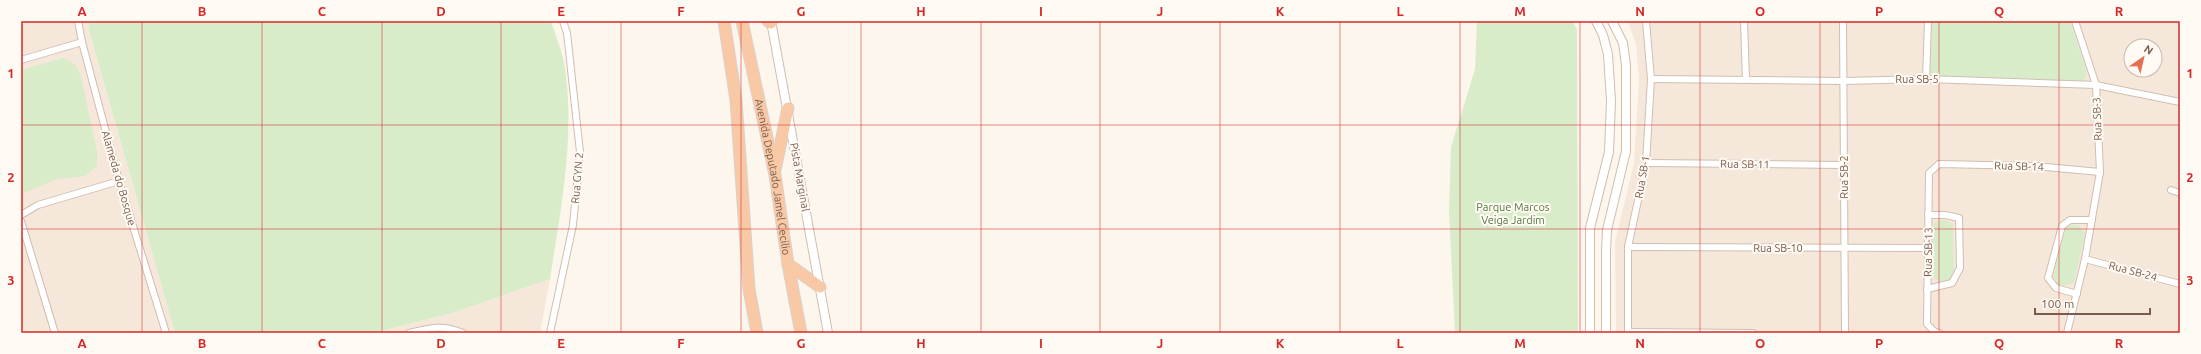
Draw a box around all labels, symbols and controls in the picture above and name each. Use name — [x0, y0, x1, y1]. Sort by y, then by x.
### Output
text: A — [77, 4, 87, 18]
text: B — [198, 4, 207, 18]
text: C — [318, 4, 327, 18]
text: D — [436, 4, 446, 18]
text: E — [557, 4, 565, 18]
text: F — [677, 4, 685, 18]
text: G — [797, 4, 806, 18]
text: H — [916, 4, 926, 18]
text: I — [1039, 4, 1043, 18]
text: J — [1157, 4, 1163, 18]
text: K — [1276, 4, 1285, 18]
text: L — [1396, 4, 1404, 18]
text: M — [1514, 4, 1526, 18]
text: N — [1635, 4, 1645, 18]
text: O — [1755, 4, 1765, 18]
text: P — [1875, 4, 1883, 18]
text: Q — [1994, 4, 2004, 18]
text: R — [2115, 4, 2124, 18]
north arrow — [2123, 38, 2163, 78]
text: N — [2142, 42, 2155, 57]
text: 1 — [7, 66, 15, 80]
text: 1 — [2186, 66, 2194, 80]
street label: Rua SB-5 — [1895, 73, 1939, 85]
street label: Rua SB-3 — [2090, 97, 2104, 141]
street label: Avenida Deputado Jamel Cecilio — [753, 98, 793, 256]
street label: Alameda do Bosque — [100, 129, 138, 227]
street label: Pista Marginal — [788, 142, 812, 212]
street label: Rua GYN 2 — [569, 152, 585, 204]
street label: Rua SB-1 — [1632, 155, 1652, 199]
street label: Rua SB-2 — [1838, 155, 1850, 199]
street label: Rua SB-11 — [1720, 158, 1770, 170]
street label: Rua SB-14 — [1994, 159, 2044, 173]
text: 2 — [7, 170, 15, 184]
text: 2 — [2186, 170, 2194, 184]
park label: Parque Marcos Veiga Jardim — [1476, 201, 1550, 226]
street label: Rua SB-13 — [1922, 227, 1934, 277]
street label: Rua SB-10 — [1753, 242, 1803, 254]
street label: Rua SB-24 — [2107, 259, 2159, 283]
text: 3 — [7, 273, 15, 287]
text: 3 — [2186, 273, 2194, 287]
scale bar — [2035, 290, 2150, 316]
text: 100 m — [2041, 297, 2074, 310]
text: A — [77, 336, 87, 350]
text: B — [198, 336, 207, 350]
text: C — [318, 336, 327, 350]
text: D — [436, 336, 446, 350]
text: E — [557, 336, 565, 350]
text: F — [677, 336, 685, 350]
text: G — [797, 336, 806, 350]
text: H — [916, 336, 926, 350]
text: I — [1039, 336, 1043, 350]
text: J — [1157, 336, 1163, 350]
text: K — [1276, 336, 1285, 350]
text: L — [1396, 336, 1404, 350]
text: M — [1514, 336, 1526, 350]
text: N — [1635, 336, 1645, 350]
text: O — [1755, 336, 1765, 350]
text: P — [1875, 336, 1883, 350]
text: Q — [1994, 336, 2004, 350]
text: R — [2115, 336, 2124, 350]

